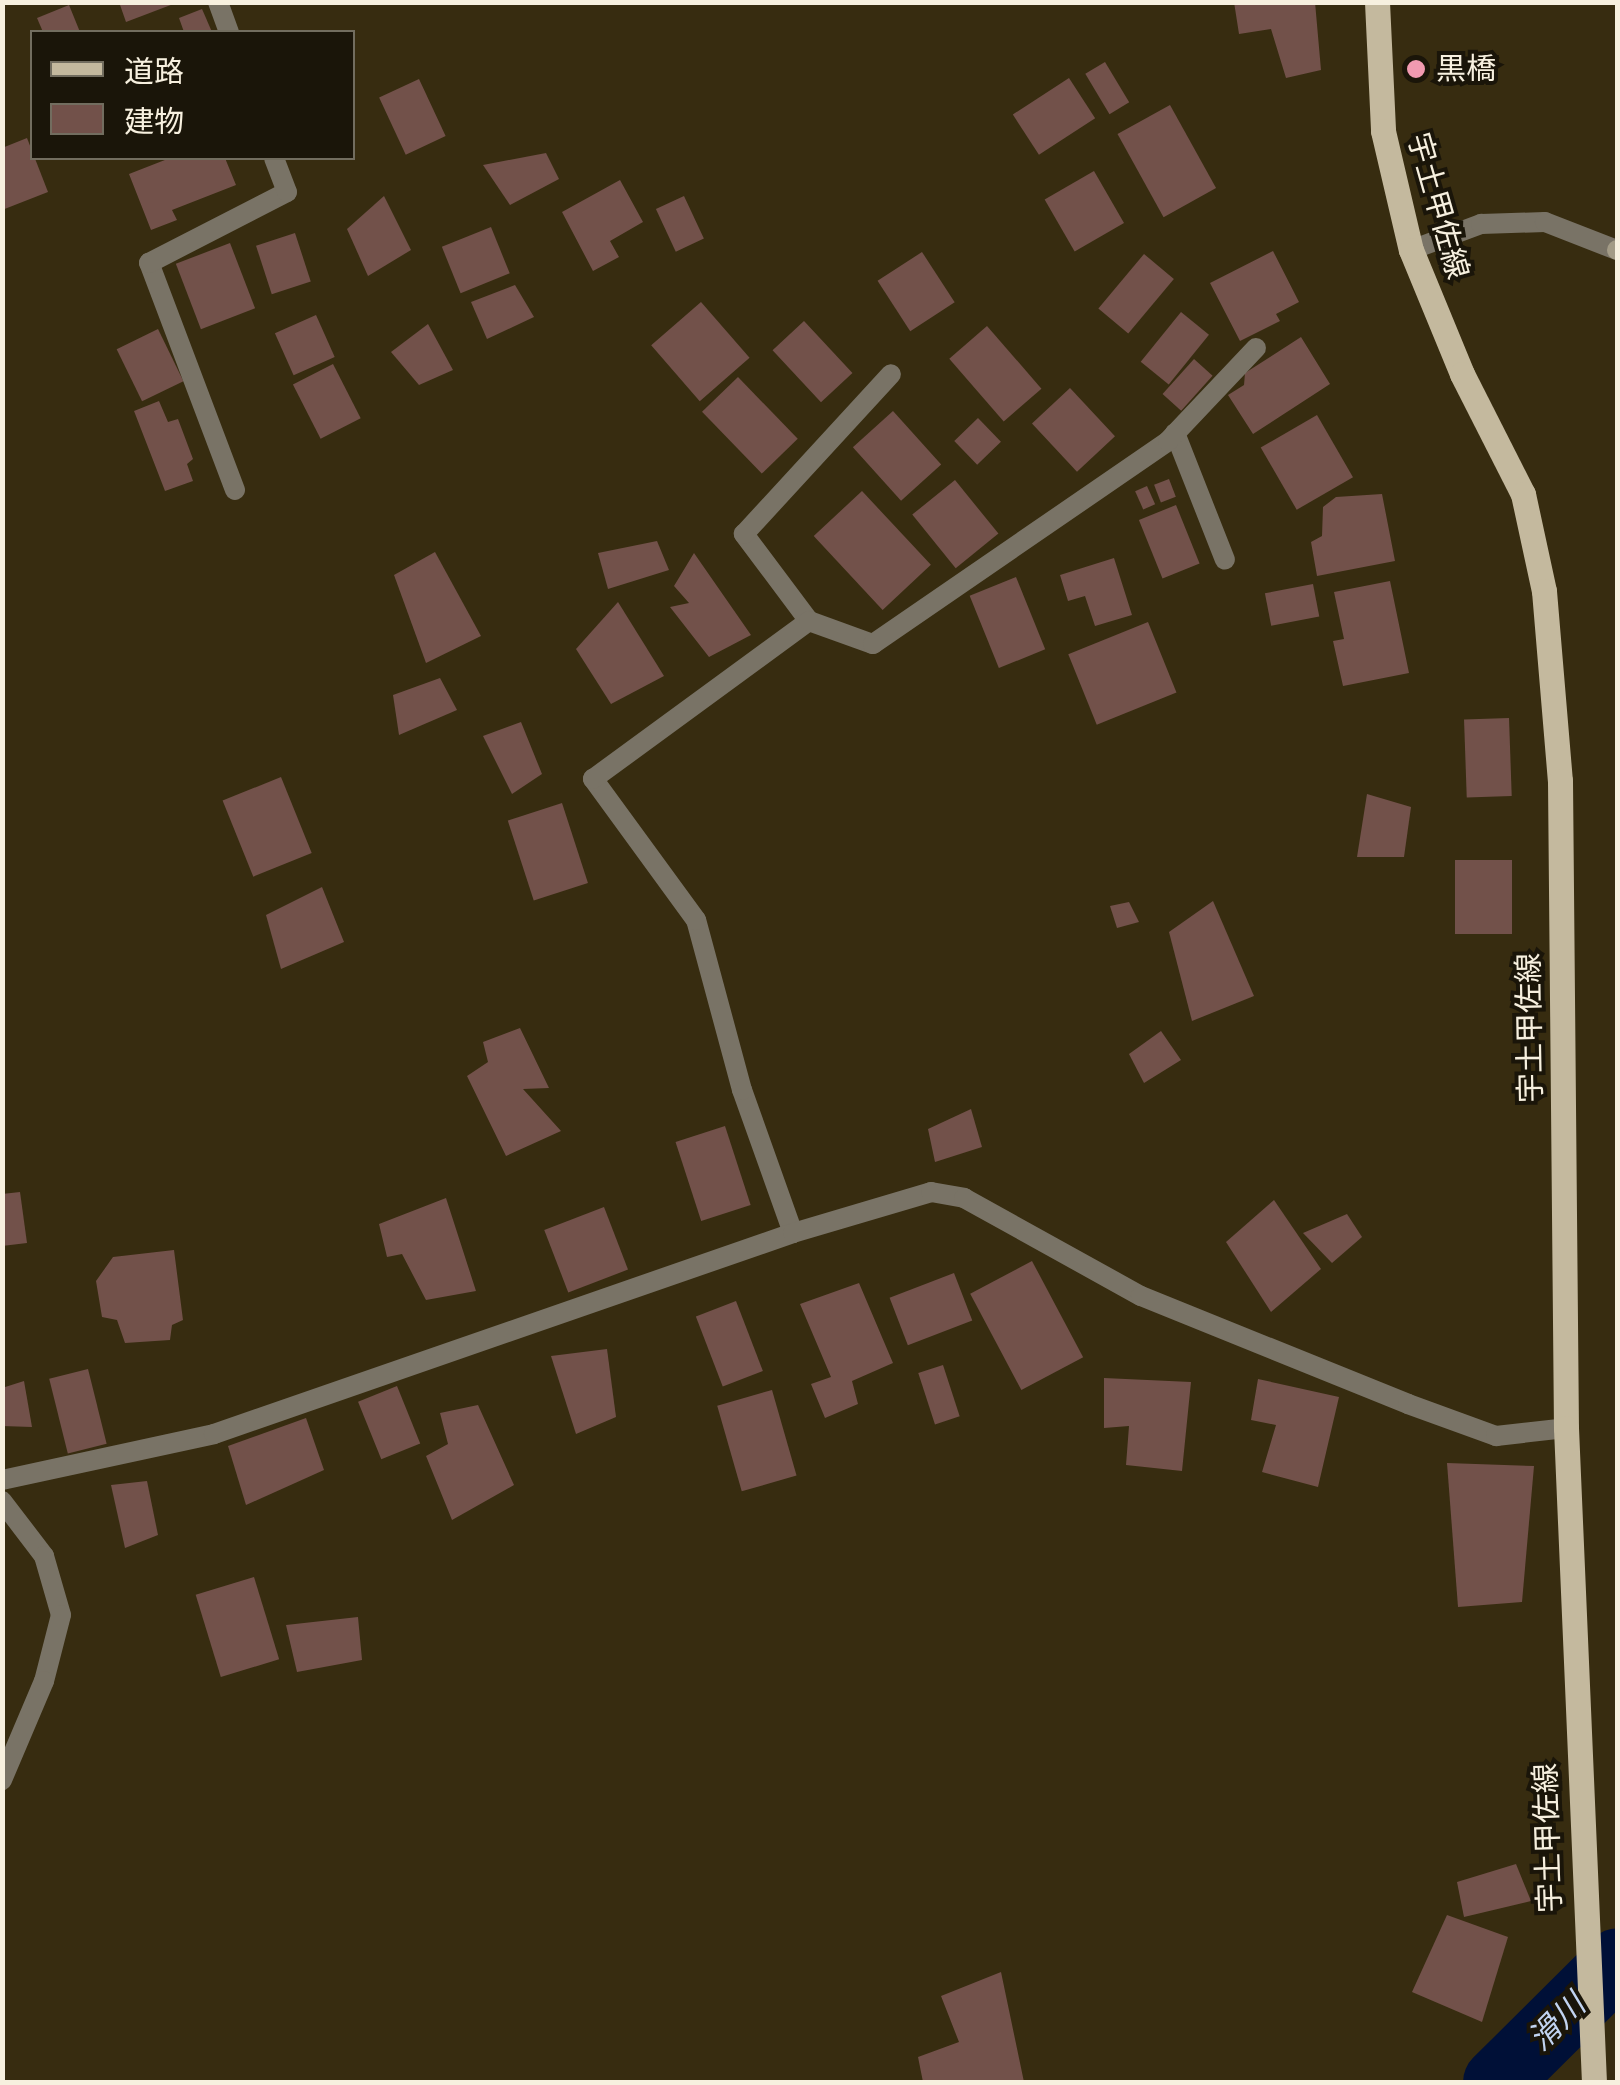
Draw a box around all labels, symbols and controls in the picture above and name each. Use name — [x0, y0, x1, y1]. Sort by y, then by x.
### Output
legend — [30, 30, 355, 160]
place label: 黒橋 — [1436, 51, 1496, 87]
text: 道路 — [124, 53, 184, 90]
marker: 黒橋 — [1405, 58, 1427, 80]
text: 建物 — [124, 103, 184, 140]
street label: 宇土甲佐線 — [1400, 129, 1476, 283]
street label: 宇土甲佐線 — [1511, 953, 1549, 1103]
street label: 宇土甲佐線 — [1527, 1762, 1569, 1914]
water label: 滑川 — [1521, 1986, 1593, 2058]

